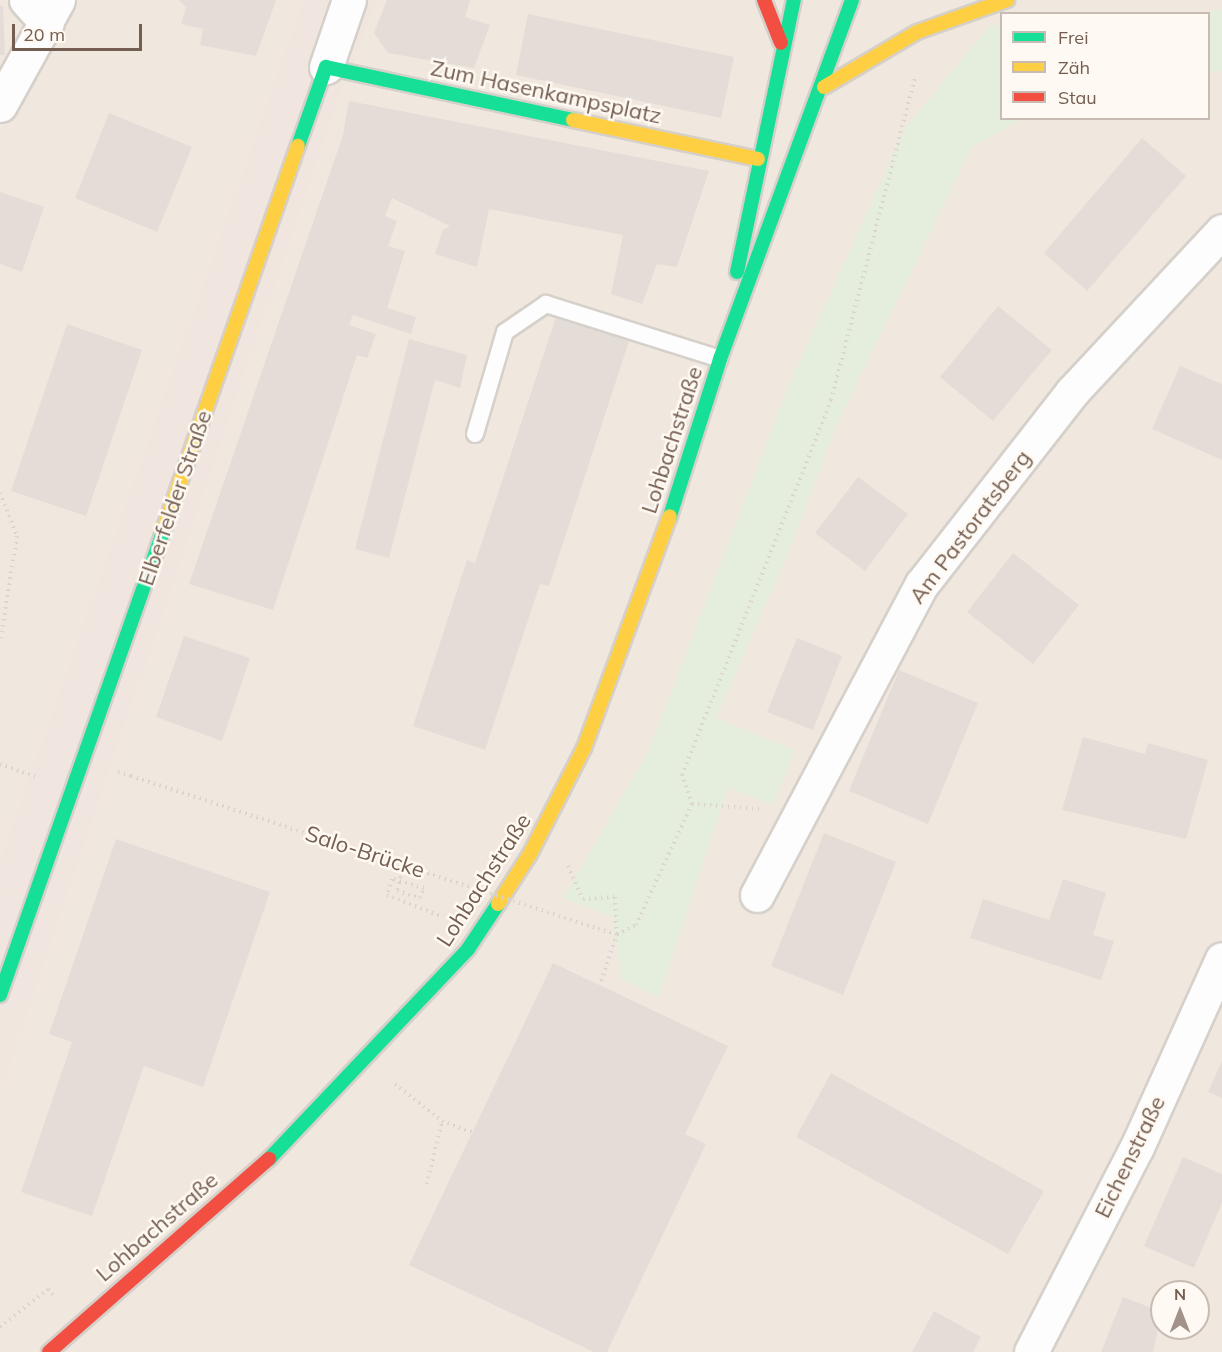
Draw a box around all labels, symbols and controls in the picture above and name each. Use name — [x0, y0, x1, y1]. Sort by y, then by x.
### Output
scale bar — [15, 12, 146, 50]
legend — [1000, 12, 1210, 120]
text: 20 m — [23, 23, 65, 46]
text: Frei — [1058, 26, 1088, 49]
street label: Zum Hasenkampsplatz — [428, 55, 664, 129]
text: Zäh — [1058, 56, 1090, 79]
text: Stau — [1058, 86, 1097, 109]
street label: Lohbachstraße — [636, 363, 708, 517]
street label: Elberfelder Straße — [133, 407, 217, 589]
street label: Am Pastoratsberg — [904, 445, 1036, 609]
street label: Lohbachstraße — [431, 809, 537, 951]
street label: Salo-Brücke — [302, 820, 428, 884]
street label: Eichenstraße — [1089, 1092, 1171, 1222]
street label: Lohbachstraße — [91, 1167, 223, 1287]
north arrow — [1150, 1280, 1210, 1340]
text: N — [1174, 1284, 1186, 1304]

